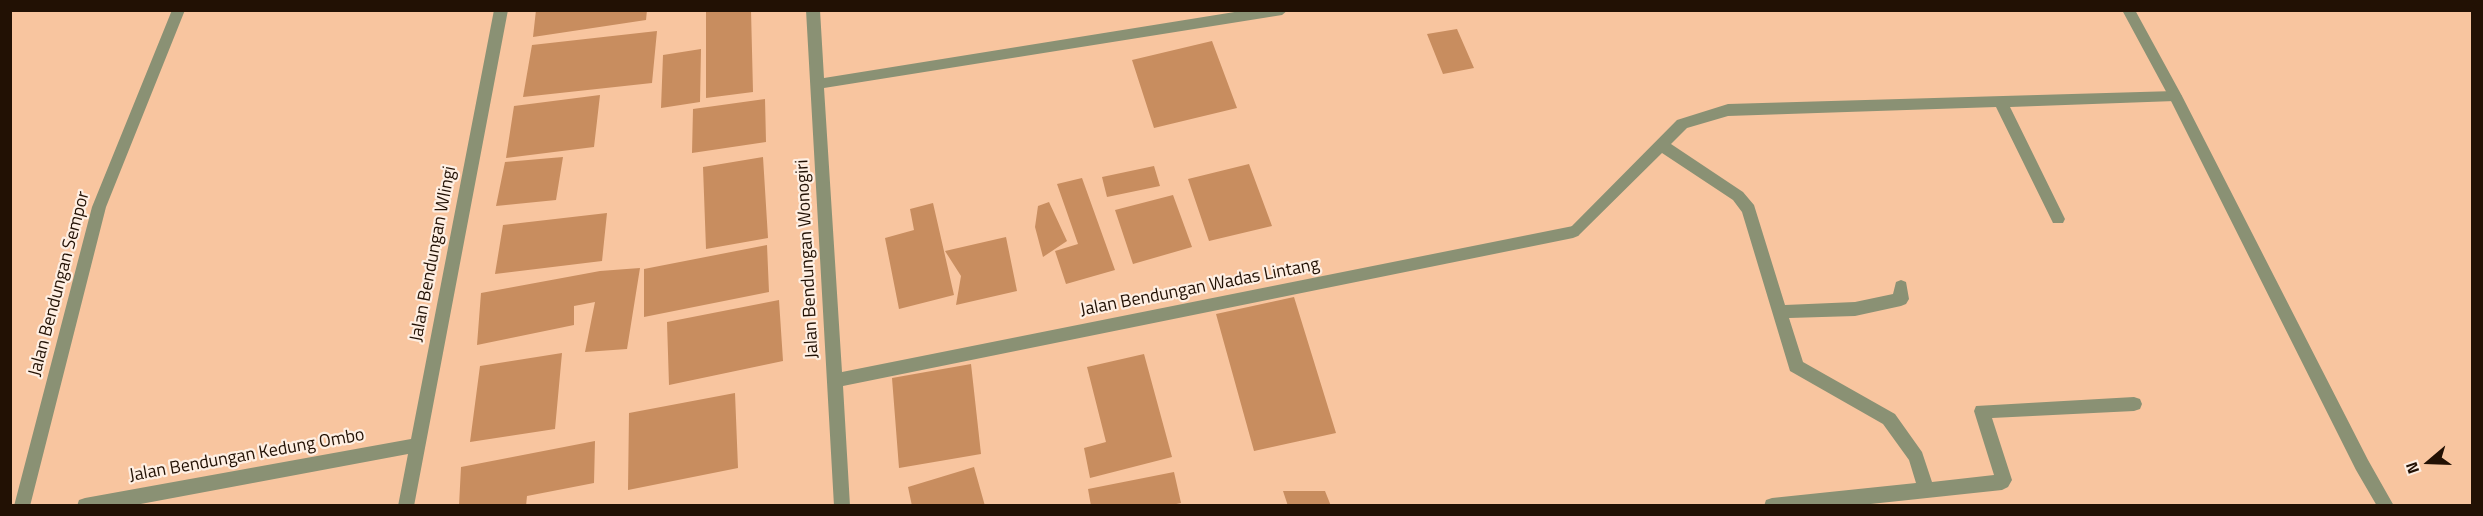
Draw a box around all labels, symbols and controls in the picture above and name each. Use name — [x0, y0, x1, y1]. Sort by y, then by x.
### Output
street label: Jalan Bendungan Wonogiri — [792, 159, 824, 359]
street label: Jalan Bendungan Wlingi — [406, 164, 462, 344]
street label: Jalan Bendungan Sempor — [25, 189, 95, 379]
street label: Jalan Bendungan Wadas Lintang — [1078, 254, 1322, 322]
street label: Jalan Bendungan Kedung Ombo — [128, 425, 366, 487]
north arrow — [2399, 432, 2459, 492]
text: N — [2399, 459, 2425, 477]

